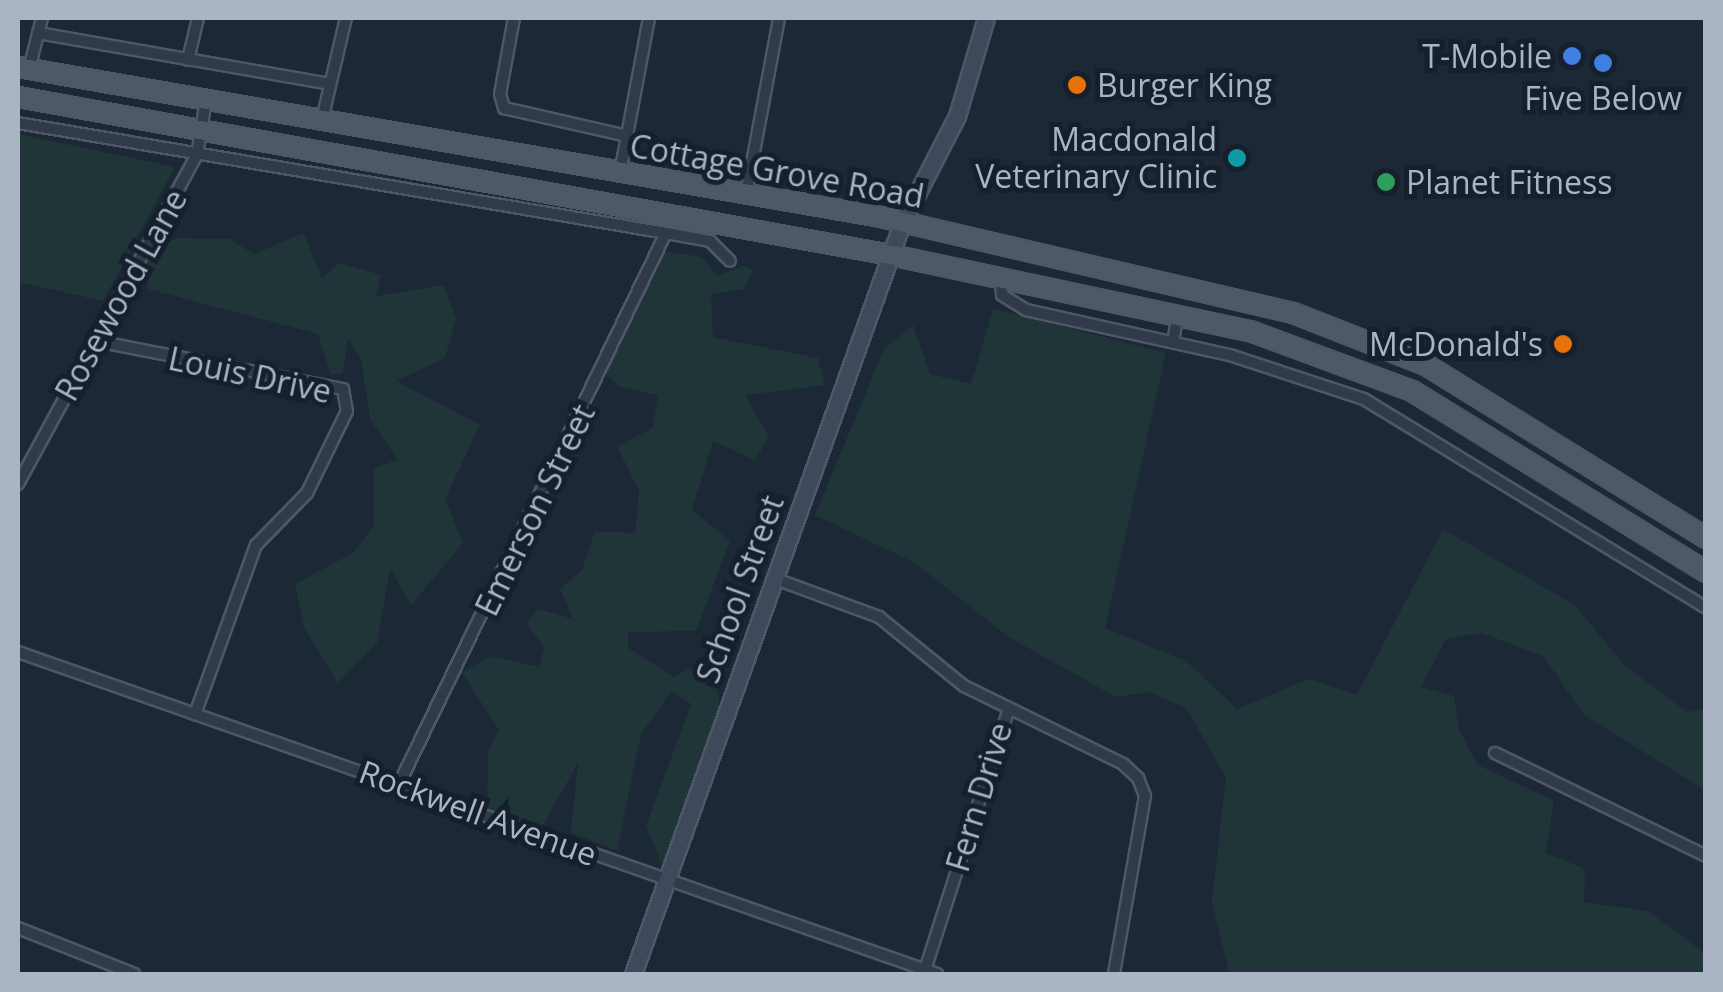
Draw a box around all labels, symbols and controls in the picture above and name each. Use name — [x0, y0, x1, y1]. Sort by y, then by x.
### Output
place label: T-Mobile — [1422, 37, 1552, 75]
marker: T-Mobile — [1561, 45, 1583, 67]
marker: Five Below — [1592, 52, 1614, 74]
place label: Burger King — [1097, 66, 1272, 104]
marker: Burger King — [1066, 74, 1088, 96]
place label: Five Below — [1524, 79, 1682, 117]
place label: Macdonald Veterinary Clinic — [975, 121, 1217, 196]
street label: Cottage Grove Road — [627, 126, 927, 216]
marker: Macdonald Veterinary Clinic — [1226, 147, 1248, 169]
place label: Planet Fitness — [1406, 163, 1613, 201]
marker: Planet Fitness — [1375, 171, 1397, 193]
street label: Rosewood Lane — [47, 183, 195, 407]
place label: McDonald's — [1369, 325, 1543, 363]
marker: McDonald's — [1552, 333, 1574, 355]
street label: Louis Drive — [165, 339, 335, 411]
street label: Emerson Street — [467, 398, 603, 622]
street label: School Street — [688, 490, 792, 688]
street label: Fern Drive — [938, 718, 1020, 876]
street label: Rockwell Avenue — [354, 752, 602, 874]

